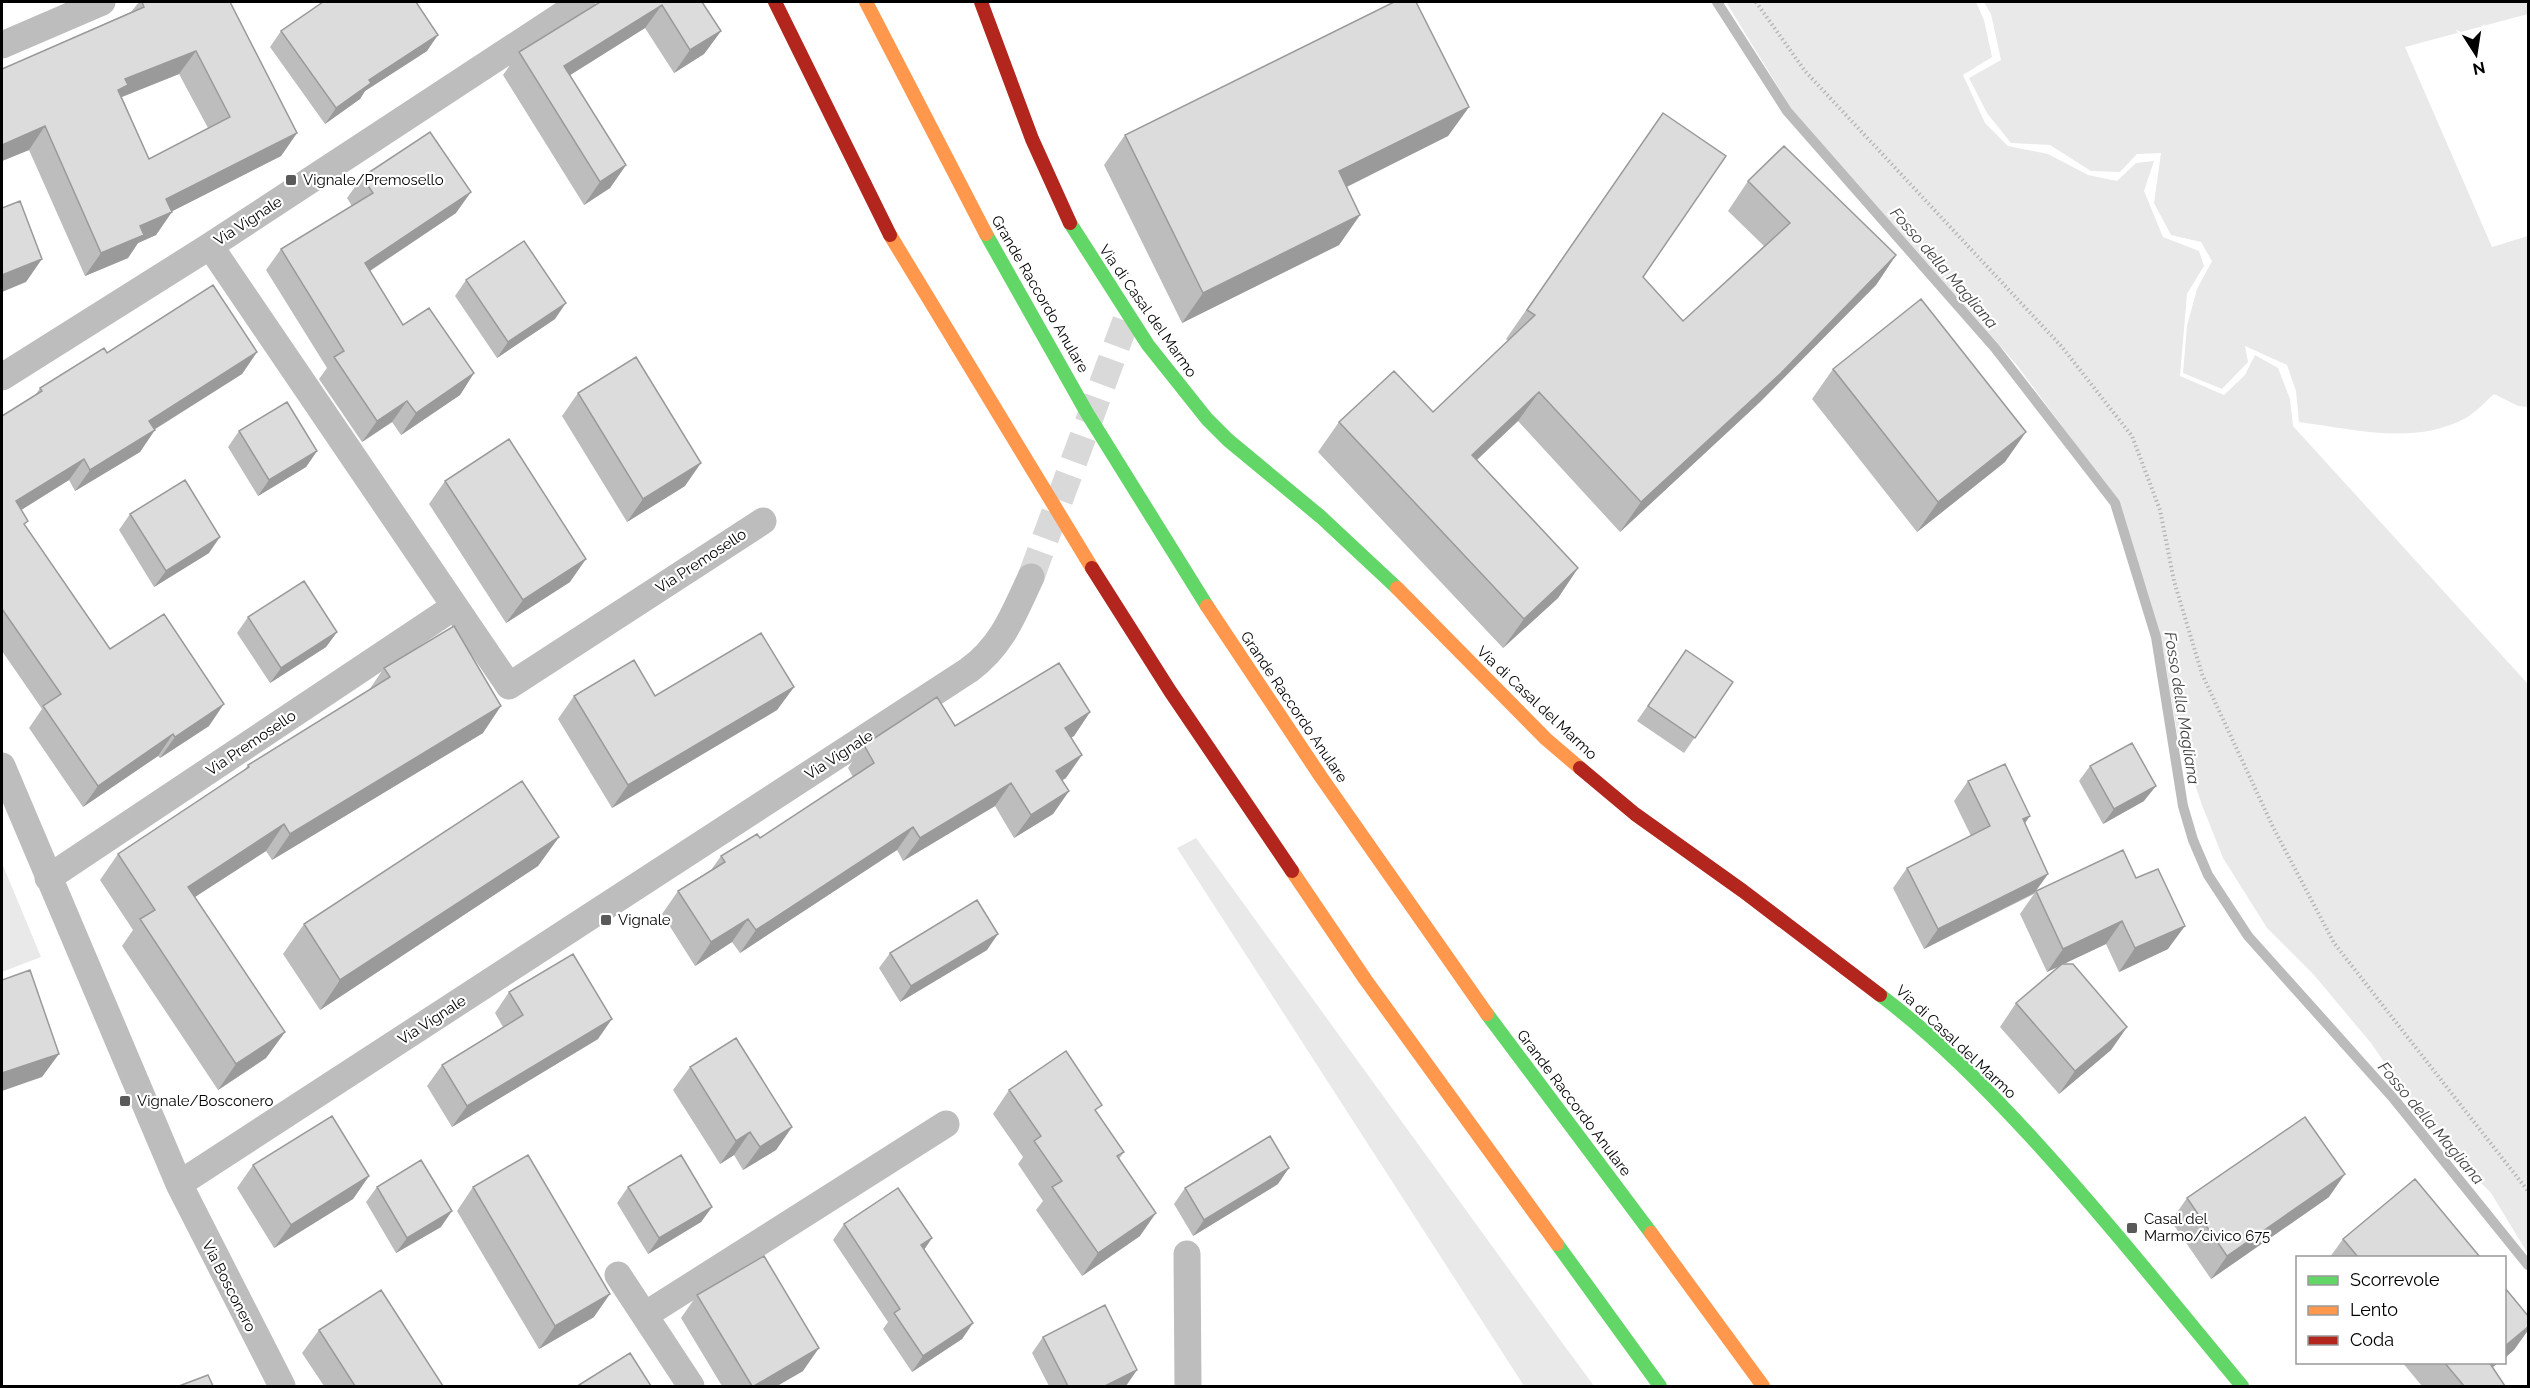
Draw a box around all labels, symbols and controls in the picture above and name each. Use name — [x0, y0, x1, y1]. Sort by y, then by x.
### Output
north arrow — [2446, 24, 2506, 84]
text: N — [2471, 58, 2487, 79]
place label: Vignale/Premosello — [303, 171, 444, 189]
marker: Vignale/Premosello — [284, 173, 298, 187]
street label: Via Vignale — [211, 192, 286, 250]
water label: Fosso della Magliana — [1886, 204, 2002, 333]
street label: Grande Raccordo Anulare — [988, 212, 1093, 376]
street label: Via di Casal del Marmo — [1095, 241, 1201, 381]
street label: Via Premosello — [652, 525, 750, 597]
street label: Grande Raccordo Anulare — [1237, 628, 1351, 786]
water label: Fosso della Magliana — [2161, 630, 2204, 786]
street label: Via di Casal del Marmo — [1473, 643, 1601, 764]
street label: Via Premosello — [203, 706, 299, 780]
street label: Via Vignale — [802, 726, 877, 784]
place label: Vignale — [618, 911, 671, 929]
marker: Vignale — [599, 913, 613, 927]
street label: Via di Casal del Marmo — [1892, 982, 2020, 1103]
street label: Via Vignale — [395, 991, 470, 1049]
street label: Grande Raccordo Anulare — [1513, 1026, 1635, 1180]
water label: Fosso della Magliana — [2374, 1058, 2488, 1188]
place label: Vignale/Bosconero — [137, 1092, 273, 1110]
marker: Vignale/Bosconero — [118, 1094, 132, 1108]
place label: Casal del Marmo/civico 675 — [2144, 1210, 2270, 1245]
marker: Casal del Marmo/civico 675 — [2125, 1221, 2139, 1235]
street label: Via Bosconero — [198, 1237, 260, 1335]
legend — [2296, 1256, 2506, 1364]
text: Scorrevole — [2350, 1269, 2440, 1290]
text: Lento — [2350, 1299, 2398, 1320]
text: Coda — [2350, 1329, 2394, 1350]

